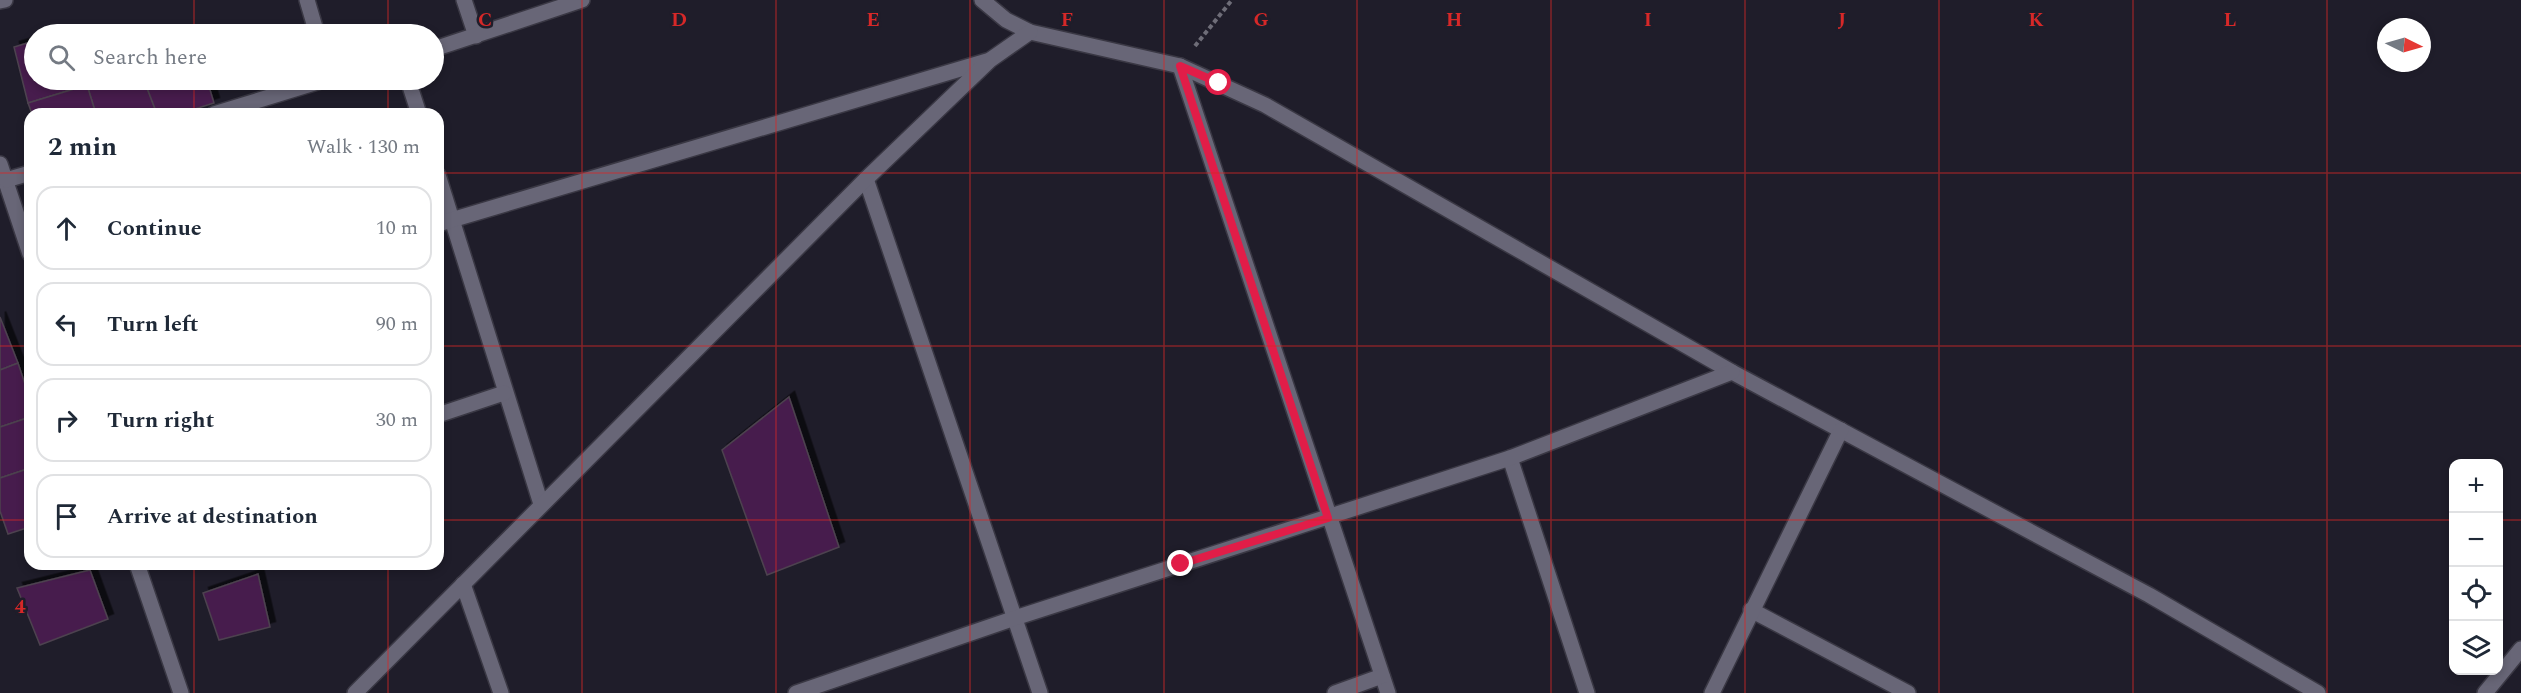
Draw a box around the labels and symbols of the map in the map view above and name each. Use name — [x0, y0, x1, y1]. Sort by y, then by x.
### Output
text: C — [478, 5, 492, 35]
text: D — [671, 5, 687, 35]
text: E — [866, 5, 880, 35]
text: F — [1061, 5, 1073, 35]
text: G — [1253, 5, 1269, 35]
text: H — [1446, 5, 1462, 35]
text: I — [1644, 5, 1652, 35]
text: J — [1838, 5, 1846, 35]
text: K — [2028, 5, 2044, 35]
text: L — [2224, 5, 2236, 35]
north arrow — [2377, 18, 2431, 72]
route start — [1205, 69, 1231, 95]
route end — [1167, 550, 1193, 576]
text: 4 — [14, 592, 26, 622]

